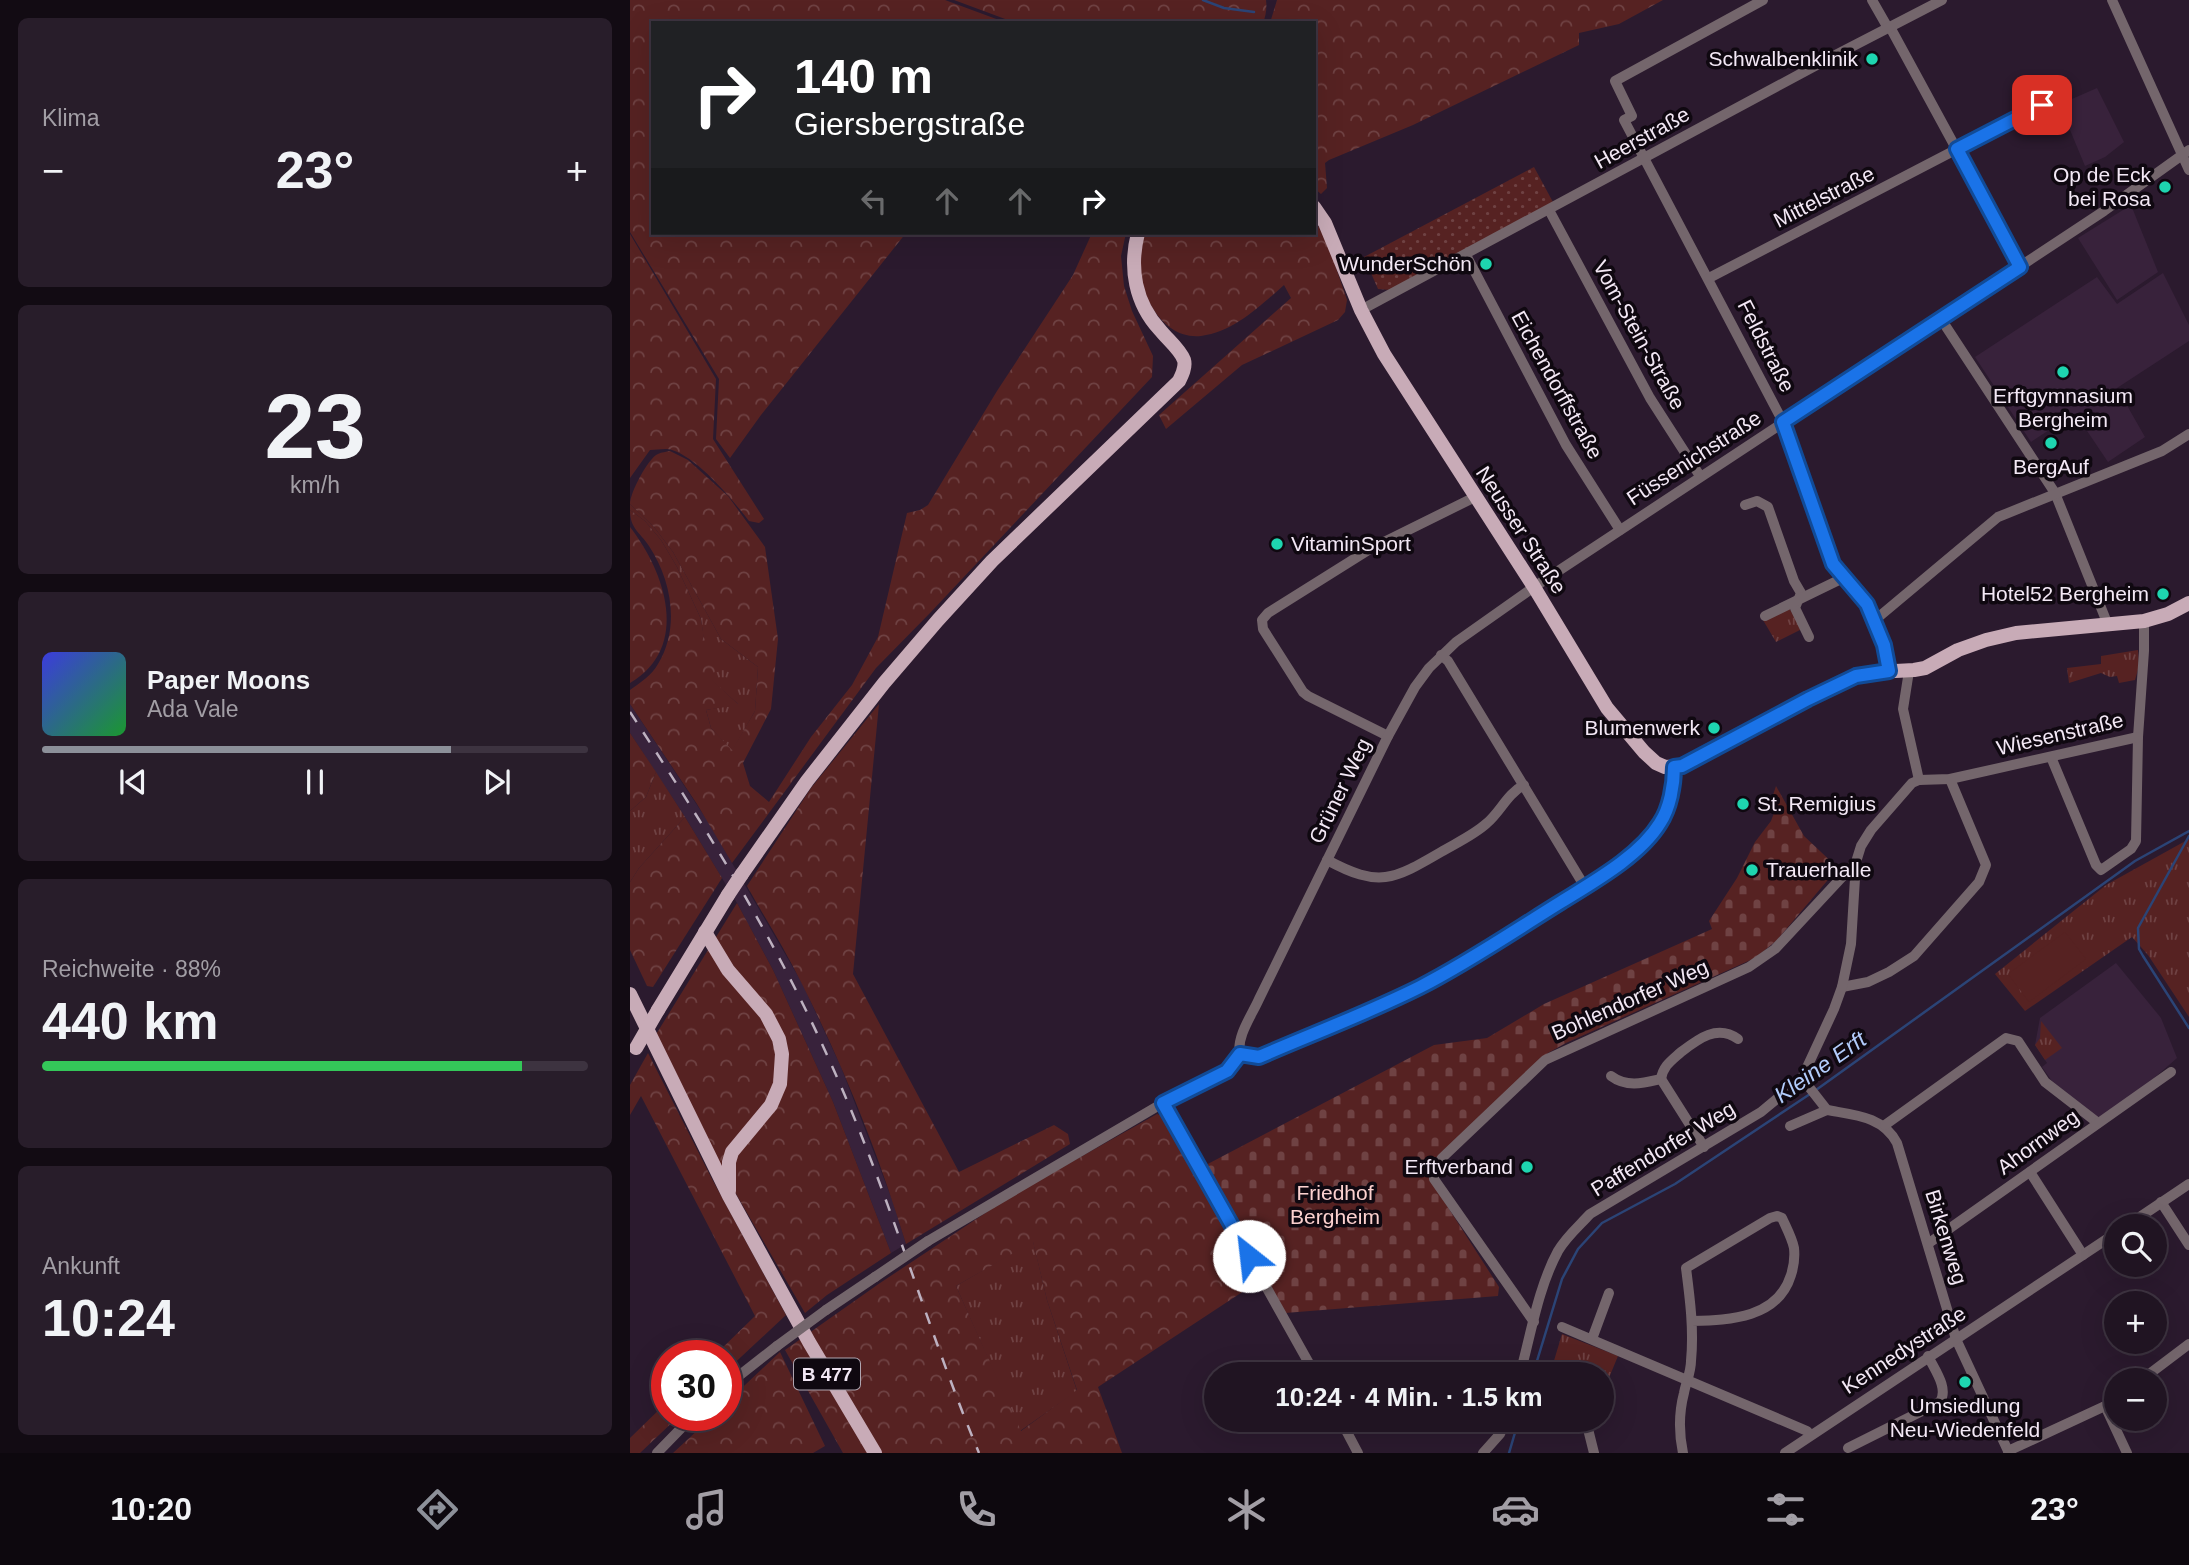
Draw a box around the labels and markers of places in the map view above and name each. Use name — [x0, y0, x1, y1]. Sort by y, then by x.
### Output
place label: Schwalbenklinik — [1709, 47, 1858, 70]
marker: Schwalbenklinik — [1864, 51, 1880, 67]
pin — [2012, 75, 2072, 135]
place label: Op de Eck bei Rosa — [2053, 163, 2151, 210]
marker: Op de Eck bei Rosa — [2157, 179, 2173, 195]
place label: WunderSchön — [1339, 252, 1472, 275]
marker: WunderSchön — [1478, 256, 1494, 272]
marker: Erftgymnasium Bergheim — [2055, 364, 2071, 380]
place label: Erftgymnasium Bergheim — [1993, 384, 2133, 431]
marker: BergAuf — [2043, 435, 2059, 451]
place label: BergAuf — [2013, 455, 2089, 478]
place label: VitaminSport — [1291, 532, 1411, 555]
marker: VitaminSport — [1269, 536, 1285, 552]
place label: Hotel52 Bergheim — [1981, 582, 2149, 605]
marker: Hotel52 Bergheim — [2155, 586, 2171, 602]
place label: Blumenwerk — [1584, 716, 1700, 739]
marker: Blumenwerk — [1706, 720, 1722, 736]
place label: St. Remigius — [1757, 792, 1876, 815]
marker: St. Remigius — [1735, 796, 1751, 812]
place label: Trauerhalle — [1766, 858, 1871, 881]
marker: Trauerhalle — [1744, 862, 1760, 878]
place label: Erftverband — [1404, 1155, 1513, 1178]
marker: Erftverband — [1519, 1159, 1535, 1175]
marker: Umsiedlung Neu-Wiedenfeld — [1957, 1374, 1973, 1390]
place label: Umsiedlung Neu-Wiedenfeld — [1890, 1394, 2040, 1441]

